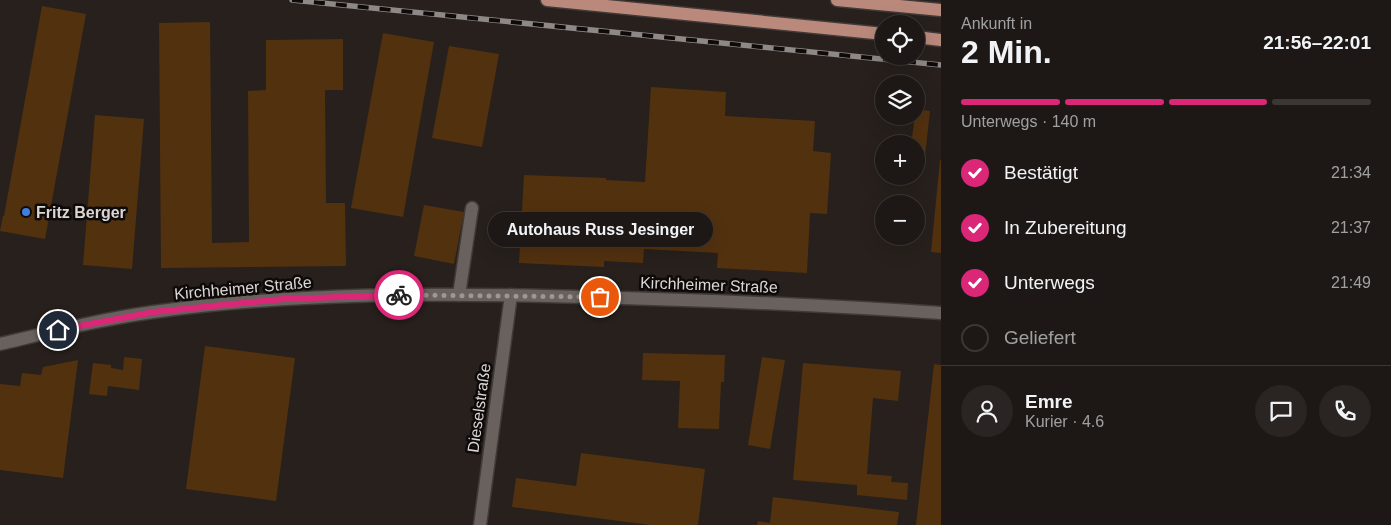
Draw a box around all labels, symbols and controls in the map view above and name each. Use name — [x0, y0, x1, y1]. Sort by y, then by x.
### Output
map controls — [875, 15, 925, 245]
button: locate — [875, 15, 925, 65]
text: Ankunft in — [961, 15, 1032, 32]
text: 21:56–22:01 — [1263, 32, 1371, 53]
text: 2 Min. — [961, 34, 1052, 70]
button: layers — [875, 75, 925, 125]
text: Unterwegs · 140 m — [961, 113, 1096, 130]
button: + — [875, 135, 925, 185]
icon: check — [961, 159, 989, 187]
text: Bestätigt — [1004, 162, 1078, 183]
text: 21:34 — [1331, 164, 1371, 181]
button: − — [875, 195, 925, 245]
place label: Fritz Berger — [36, 204, 126, 221]
marker: Fritz Berger — [20, 206, 32, 218]
callout: Autohaus Russ Jesinger — [488, 212, 712, 247]
icon: check — [961, 214, 989, 242]
text: In Zubereitung — [1004, 217, 1127, 238]
text: 21:37 — [1331, 219, 1371, 236]
text: Autohaus Russ Jesinger — [507, 221, 694, 238]
icon: check — [961, 269, 989, 297]
courier — [374, 270, 424, 320]
text: Unterwegs — [1004, 272, 1095, 293]
street label: Kirchheimer Straße — [174, 274, 312, 302]
street label: Kirchheimer Straße — [640, 274, 778, 296]
text: 21:49 — [1331, 274, 1371, 291]
pin — [579, 276, 621, 318]
icon: bike — [385, 281, 413, 309]
icon: bag — [586, 283, 614, 311]
pin — [37, 309, 79, 351]
icon: home — [44, 316, 72, 344]
text: Geliefert — [1004, 327, 1076, 348]
street label: Dieselstraße — [464, 362, 494, 454]
button: person — [961, 385, 1013, 437]
button: chat — [1255, 385, 1307, 437]
button: phone — [1319, 385, 1371, 437]
text: Emre — [1025, 391, 1073, 412]
text: Kurier · 4.6 — [1025, 413, 1104, 430]

